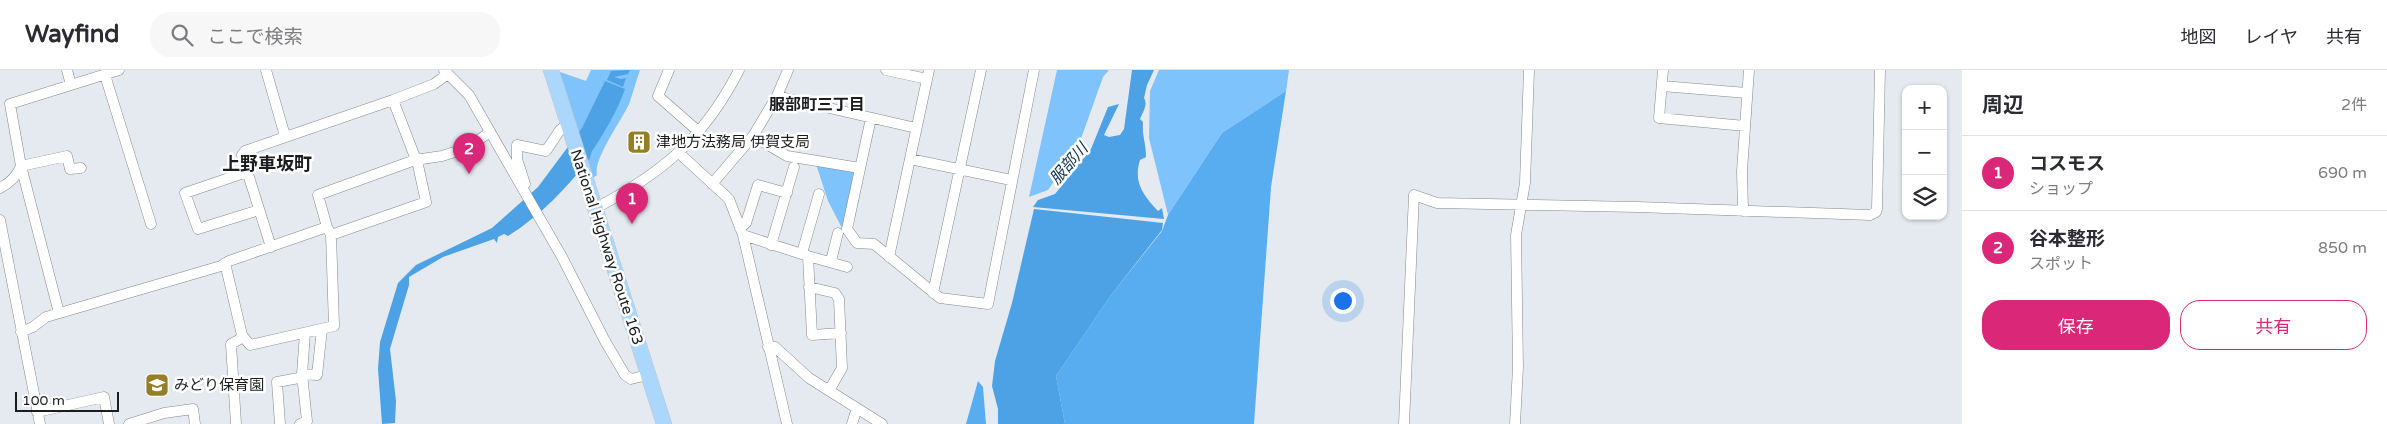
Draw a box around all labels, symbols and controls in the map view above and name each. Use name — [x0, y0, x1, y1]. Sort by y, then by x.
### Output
search box — [150, 12, 500, 57]
text: Wayfind — [25, 20, 120, 49]
icon: search — [168, 21, 196, 49]
text: ここで検索 — [208, 26, 303, 48]
text: 地図 — [2181, 26, 2217, 48]
text: レイヤ — [2245, 26, 2298, 48]
text: 共有 — [2326, 26, 2362, 48]
map controls — [1902, 85, 1947, 220]
button: + — [1902, 85, 1947, 130]
text: 周辺 — [1982, 93, 2024, 118]
district label: 服部町三丁目 — [769, 95, 865, 115]
text: 2件 — [2341, 95, 2367, 115]
building icon: 津地方法務局 伊賀支局 — [626, 129, 652, 155]
button: − — [1902, 130, 1947, 175]
pin: 2 — [453, 133, 485, 174]
place label: 津地方法務局 伊賀支局 — [656, 133, 810, 151]
water label: 服部川 — [1046, 138, 1094, 189]
street label: National Highway Route 163 — [567, 147, 647, 347]
district label: 上野車坂町 — [222, 153, 312, 175]
text: コスモス — [2029, 153, 2105, 175]
text: 1 — [1993, 163, 2003, 183]
text: 690 m — [2318, 163, 2367, 183]
button: layers — [1902, 175, 1947, 220]
text: ショップ — [2029, 179, 2093, 199]
pin: 1 — [616, 183, 648, 224]
text: 谷本整形 — [2029, 228, 2105, 250]
text: 2 — [1993, 238, 2003, 258]
text: 850 m — [2318, 238, 2367, 258]
text: スポット — [2029, 254, 2093, 274]
your location — [1330, 288, 1356, 314]
button: 保存 — [1982, 300, 2170, 350]
button: 共有 — [2180, 300, 2367, 350]
school or university icon: みどり保育園 — [144, 372, 170, 398]
place label: みどり保育園 — [174, 376, 264, 394]
scale bar — [15, 389, 119, 412]
text: 100 m — [22, 392, 65, 409]

